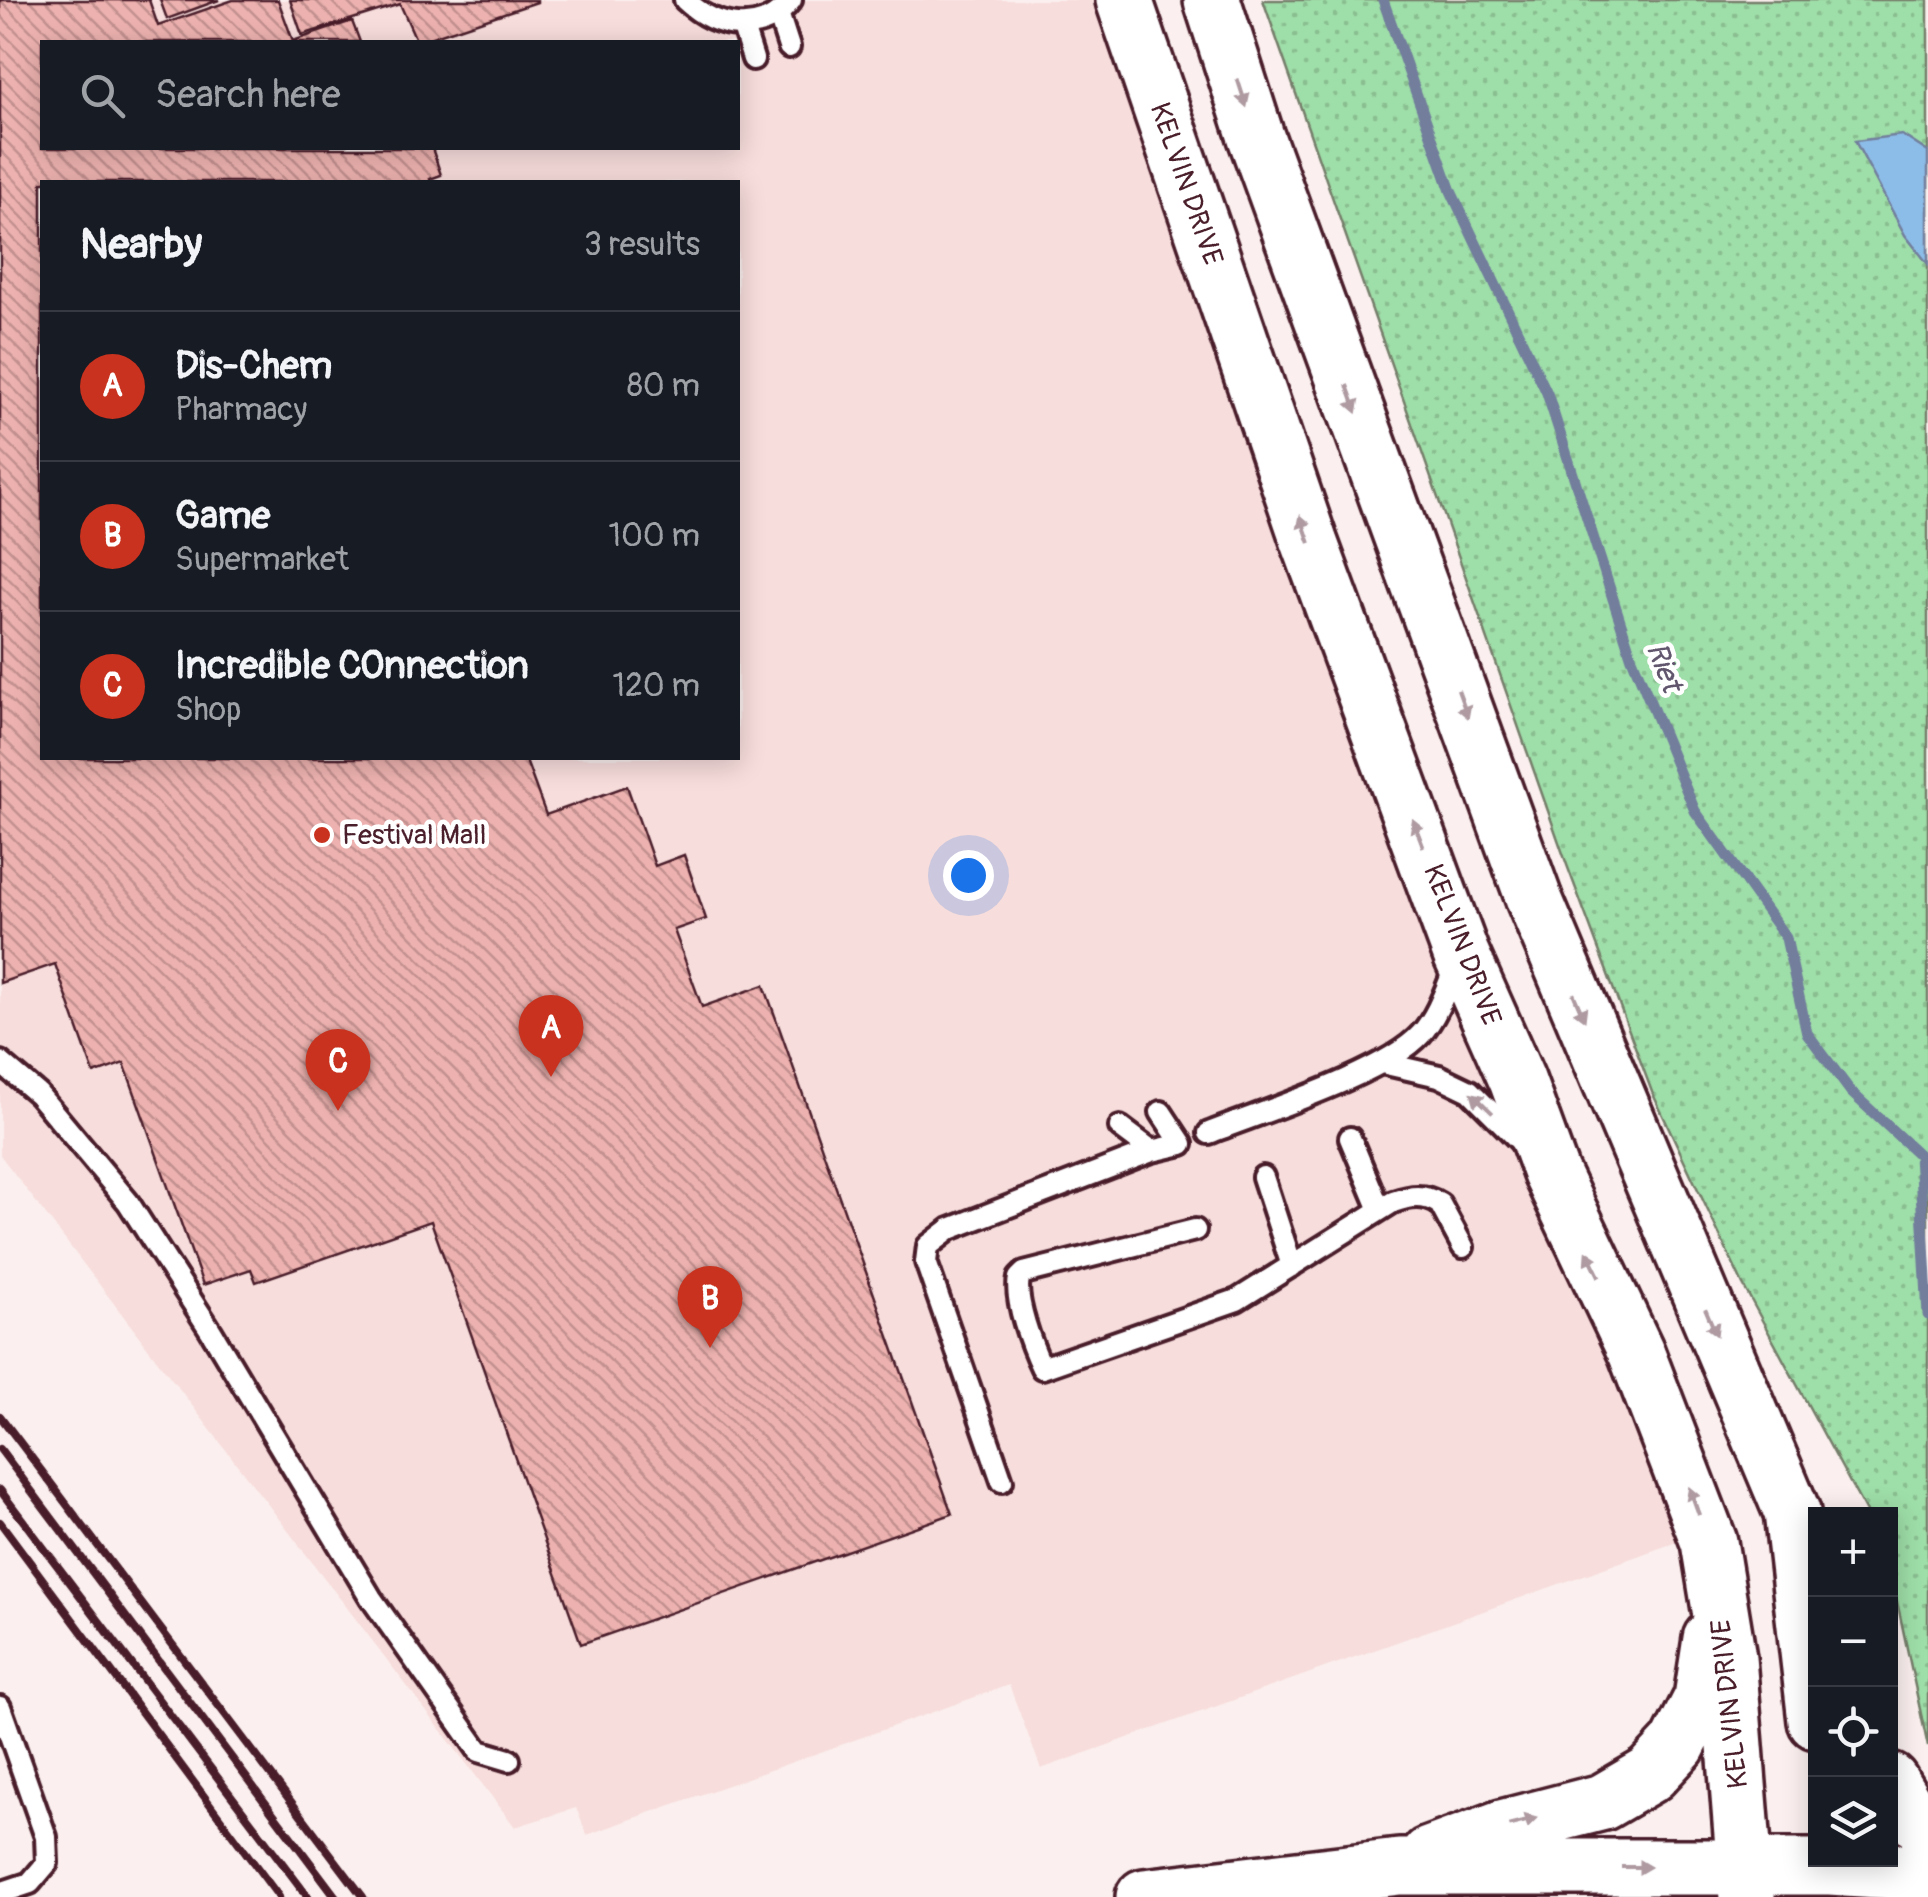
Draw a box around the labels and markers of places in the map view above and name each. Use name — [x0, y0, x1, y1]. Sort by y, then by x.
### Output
place label: Festival Mall — [342, 818, 486, 853]
marker: Festival Mall — [311, 824, 333, 846]
pin: A — [518, 994, 584, 1077]
pin: C — [306, 1028, 370, 1111]
pin: B — [678, 1266, 742, 1348]

